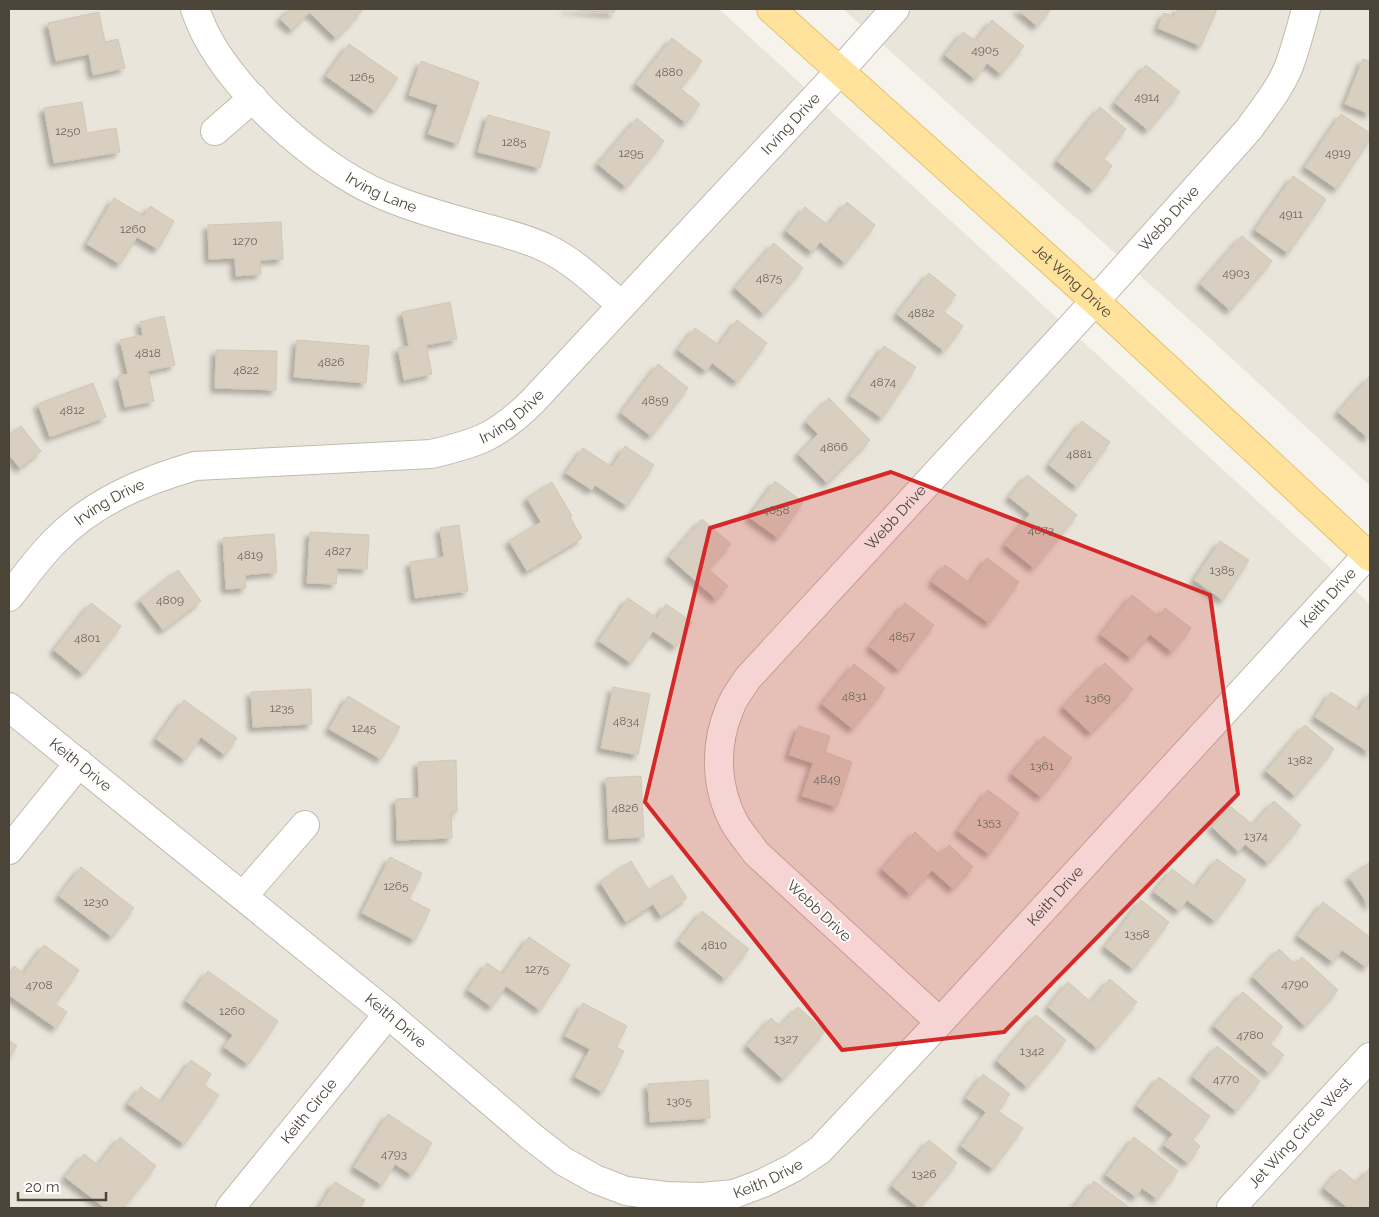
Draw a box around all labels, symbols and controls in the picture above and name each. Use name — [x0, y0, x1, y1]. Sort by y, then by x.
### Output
house number: 4905 — [971, 43, 999, 57]
house number: 4880 — [655, 65, 683, 79]
house number: 1265 — [349, 70, 375, 84]
street label: Irving Drive — [758, 89, 824, 159]
house number: 4914 — [1134, 90, 1160, 104]
house number: 1250 — [55, 124, 81, 138]
house number: 1285 — [501, 135, 527, 149]
house number: 1295 — [619, 146, 644, 160]
house number: 4919 — [1325, 146, 1351, 160]
street label: Irving Lane — [342, 169, 419, 216]
street label: Webb Drive — [1135, 182, 1203, 255]
house number: 4911 — [1279, 207, 1303, 221]
house number: 1260 — [120, 222, 146, 236]
house number: 1270 — [232, 234, 258, 248]
street label: Jet Wing Drive — [1029, 240, 1116, 322]
house number: 4903 — [1222, 266, 1250, 280]
house number: 4875 — [756, 271, 783, 285]
house number: 4882 — [907, 306, 935, 320]
house number: 4818 — [135, 346, 161, 360]
house number: 4826 — [317, 355, 345, 369]
house number: 4822 — [233, 363, 259, 377]
house number: 4874 — [870, 375, 896, 389]
street label: Irving Drive — [477, 386, 548, 448]
house number: 4859 — [641, 393, 669, 407]
house number: 4812 — [59, 403, 85, 417]
house number: 4866 — [820, 440, 848, 454]
house number: 4881 — [1066, 447, 1092, 461]
street label: Irving Drive — [71, 475, 147, 529]
street label: Webb Drive — [861, 481, 930, 554]
house number: 4858 — [762, 503, 790, 517]
house number: 4873 — [1028, 523, 1054, 537]
house number: 4827 — [325, 544, 352, 558]
house number: 4819 — [237, 548, 263, 562]
house number: 1385 — [1209, 563, 1235, 577]
street label: Keith Drive — [1296, 564, 1360, 632]
house number: 4809 — [156, 593, 184, 607]
house number: 4857 — [889, 629, 916, 643]
house number: 4801 — [74, 631, 100, 645]
house number: 4831 — [841, 689, 867, 703]
house number: 1369 — [1085, 691, 1111, 705]
house number: 1235 — [270, 701, 295, 715]
house number: 4834 — [613, 714, 640, 728]
house number: 1245 — [352, 721, 377, 735]
street label: Keith Drive — [46, 734, 115, 796]
house number: 1382 — [1288, 753, 1312, 767]
house number: 1361 — [1030, 759, 1054, 773]
house number: 4849 — [813, 772, 841, 786]
house number: 4826 — [611, 801, 639, 815]
house number: 1353 — [977, 815, 1001, 829]
house number: 1374 — [1244, 829, 1268, 843]
street label: Keith Drive — [1023, 862, 1087, 930]
street label: Webb Drive — [783, 877, 855, 946]
house number: 1265 — [383, 879, 409, 893]
house number: 1230 — [83, 895, 109, 909]
house number: 1358 — [1124, 927, 1150, 941]
house number: 4810 — [701, 938, 727, 952]
house number: 1275 — [525, 962, 550, 976]
house number: 4790 — [1281, 977, 1309, 991]
house number: 4708 — [25, 978, 53, 992]
street label: Keith Drive — [361, 990, 430, 1052]
house number: 1260 — [219, 1004, 245, 1018]
house number: 4780 — [1236, 1028, 1264, 1042]
house number: 1327 — [774, 1032, 799, 1046]
house number: 1342 — [1020, 1044, 1044, 1058]
house number: 4770 — [1213, 1072, 1239, 1086]
street label: Jet Wing Circle West — [1245, 1074, 1355, 1192]
street label: Keith Circle — [277, 1075, 341, 1147]
house number: 1305 — [666, 1094, 692, 1108]
house number: 4793 — [381, 1147, 407, 1161]
street label: Keith Drive — [731, 1155, 807, 1202]
house number: 1326 — [911, 1167, 937, 1181]
scale bar — [18, 1170, 105, 1202]
text: 20 m — [25, 1178, 60, 1196]

